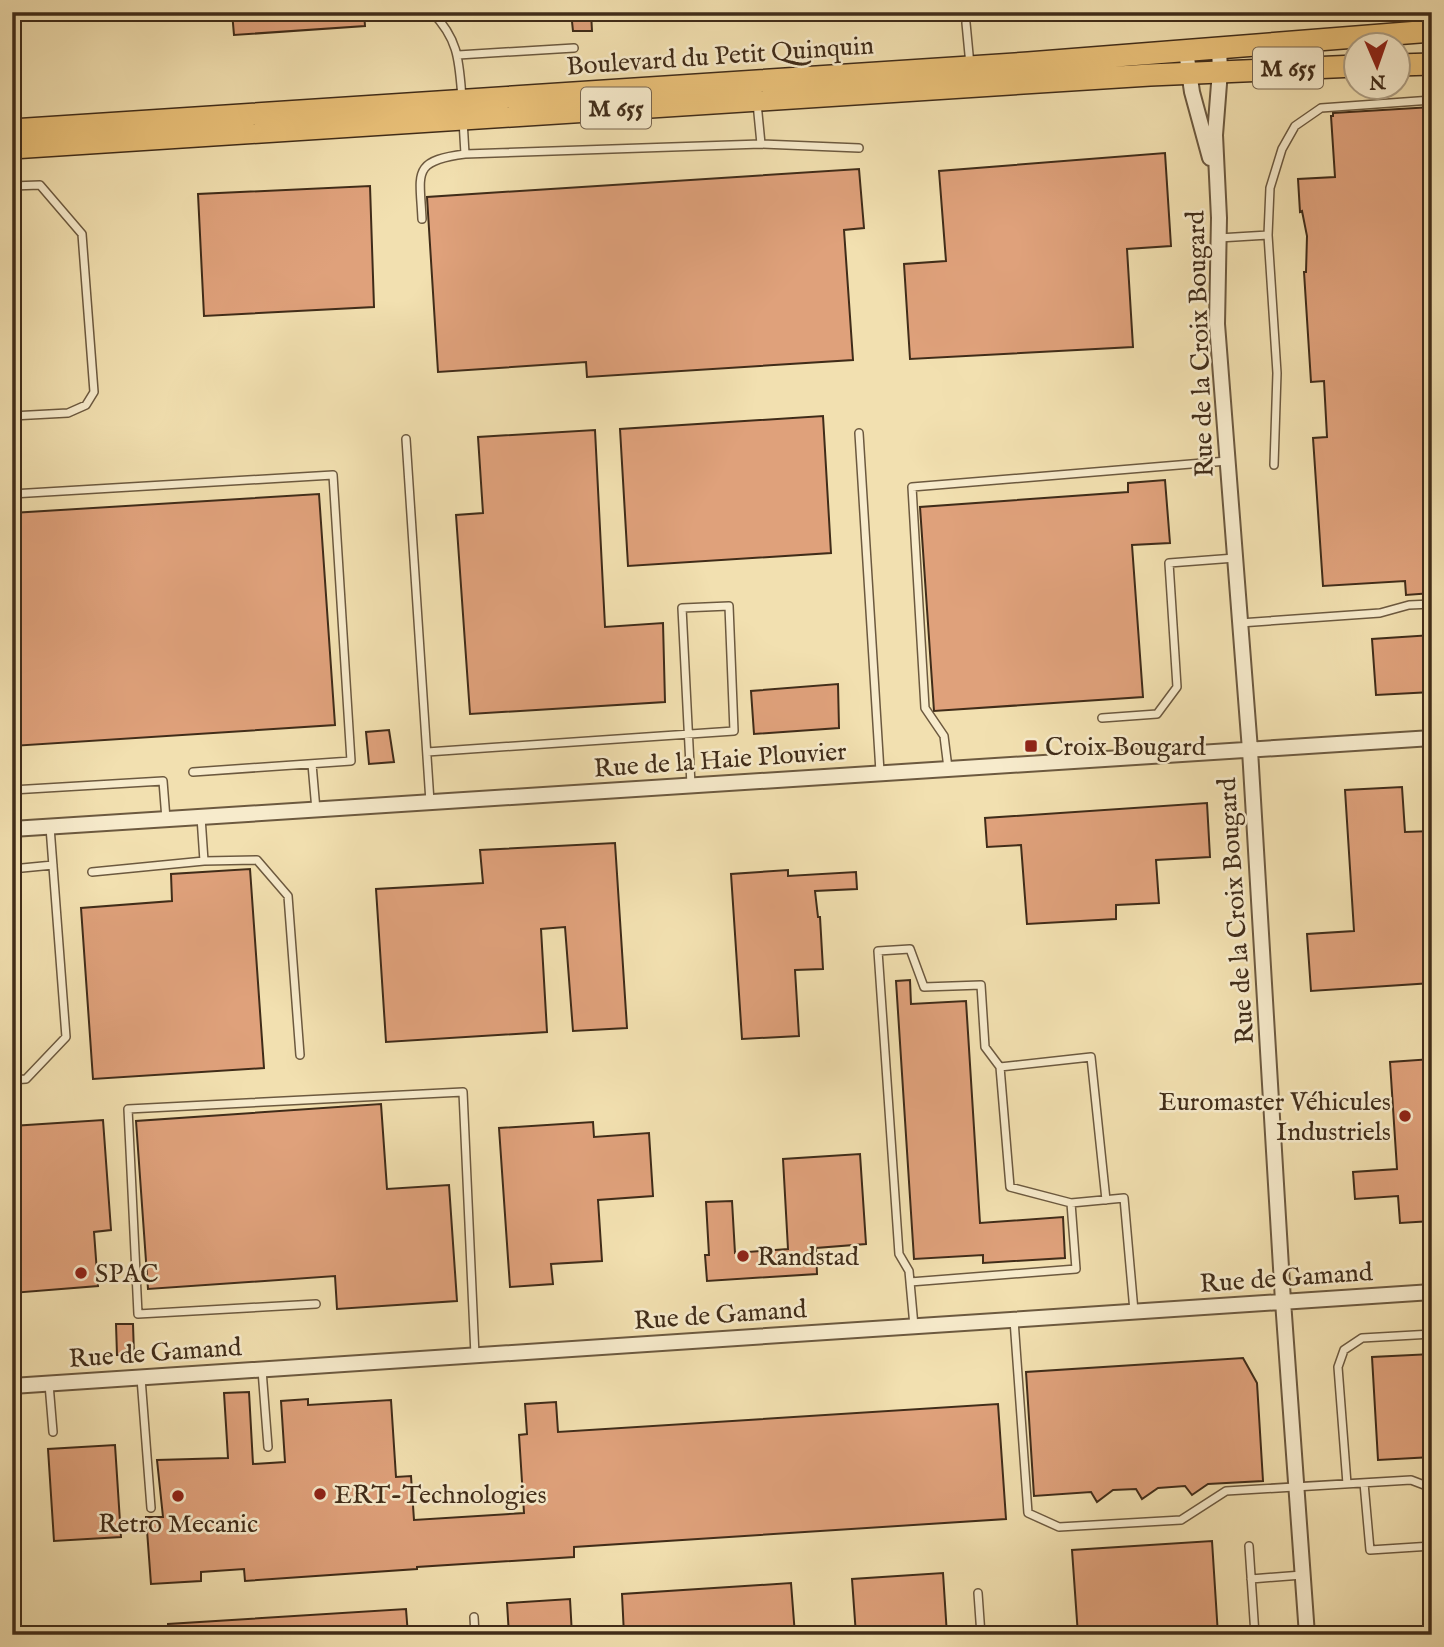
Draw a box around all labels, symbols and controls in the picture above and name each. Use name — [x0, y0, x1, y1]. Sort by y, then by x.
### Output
street label: Boulevard du Petit Quinquin — [565, 29, 875, 84]
north arrow — [1342, 32, 1412, 102]
road number: M 655 — [1253, 47, 1323, 88]
text: N — [1368, 69, 1387, 93]
road number: M 655 — [581, 88, 651, 128]
street label: Rue de la Croix Bougard — [1179, 210, 1222, 478]
place label: Croix Bougard — [1045, 731, 1206, 764]
street label: Rue de la Haie Plouvier — [592, 735, 848, 786]
marker: Croix Bougard — [1023, 738, 1039, 754]
street label: Rue de la Croix Bougard — [1211, 777, 1262, 1045]
place label: Euromaster Véhicules Industriels — [1158, 1086, 1391, 1149]
marker: Euromaster Véhicules Industriels — [1397, 1108, 1413, 1124]
place label: Randstad — [757, 1241, 859, 1274]
marker: Randstad — [735, 1248, 751, 1264]
street label: Rue de Gamand — [1199, 1256, 1374, 1301]
place label: SPAC — [95, 1258, 159, 1291]
marker: SPAC — [73, 1265, 89, 1281]
street label: Rue de Gamand — [633, 1293, 808, 1338]
street label: Rue de Gamand — [68, 1331, 243, 1376]
place label: ERT-Technologies — [334, 1479, 547, 1512]
marker: ERT-Technologies — [312, 1486, 328, 1502]
marker: Retro Mecanic — [170, 1488, 186, 1504]
place label: Retro Mecanic — [98, 1508, 258, 1541]

